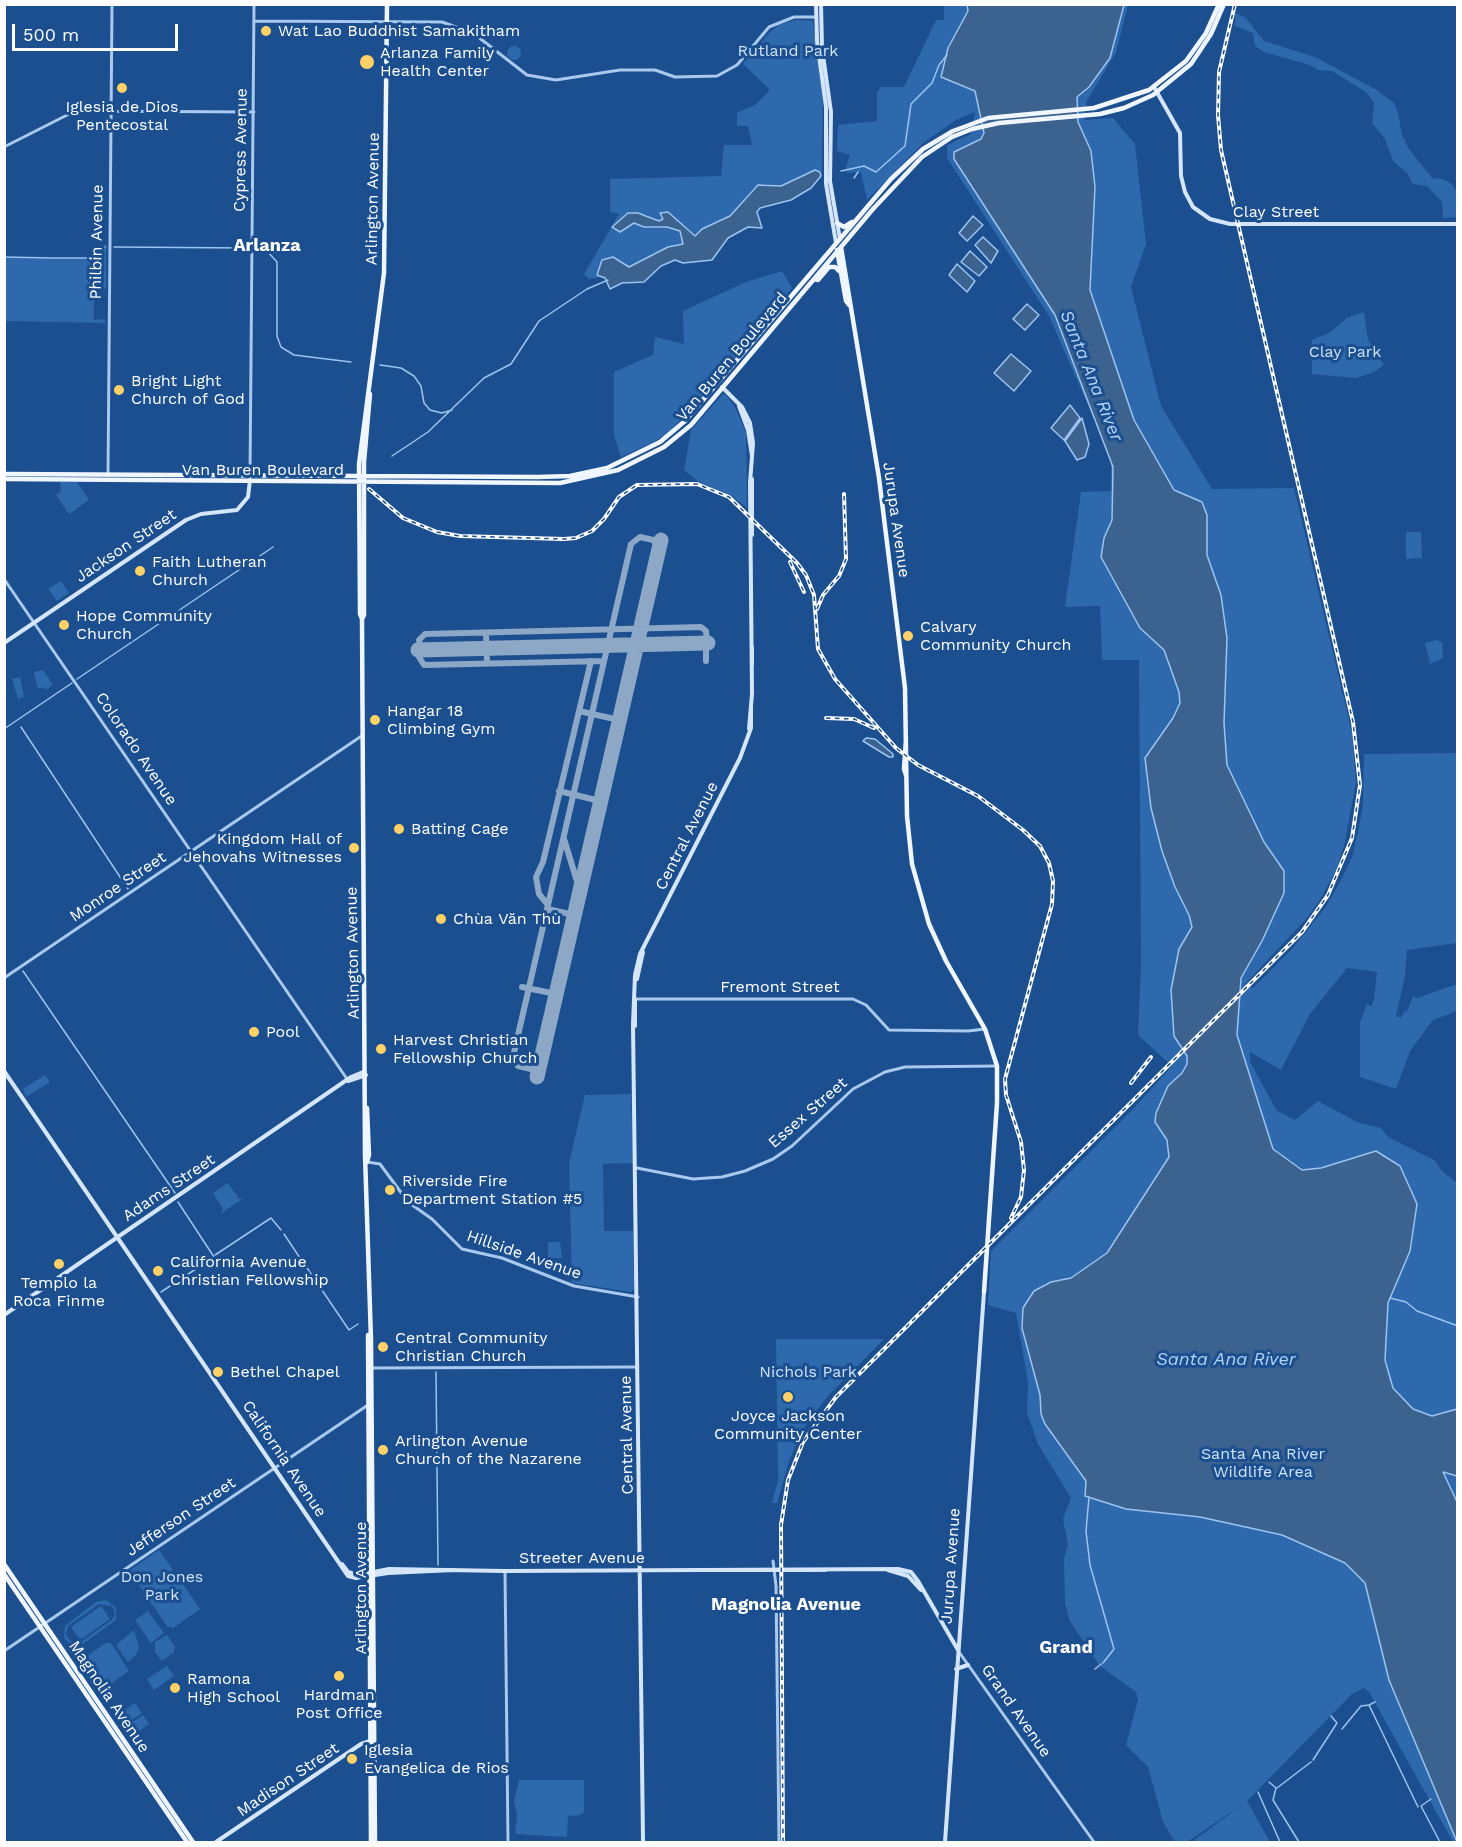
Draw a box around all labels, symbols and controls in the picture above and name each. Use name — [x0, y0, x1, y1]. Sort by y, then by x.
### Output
scale bar — [15, 12, 182, 50]
place label: Wat Lao Buddhist Samakitham — [278, 21, 520, 41]
text: 500 m — [23, 24, 79, 45]
marker: Wat Lao Buddhist Samakitham — [259, 24, 273, 38]
park label: Rutland Park — [738, 41, 838, 61]
place label: Arlanza Family Health Center — [380, 43, 494, 81]
marker: Arlanza Family Health Center — [358, 53, 376, 71]
marker: Iglesia de Dios Pentecostal — [115, 81, 129, 95]
street label: Cypress Avenue — [230, 88, 252, 212]
place label: Iglesia de Dios Pentecostal — [66, 97, 178, 135]
street label: Arlington Avenue — [362, 132, 384, 266]
street label: Philbin Avenue — [86, 184, 108, 300]
street label: Clay Street — [1233, 202, 1319, 222]
district label: Arlanza — [233, 235, 301, 257]
street label: Van Buren Boulevard — [672, 289, 792, 425]
water label: Santa Ana River — [1055, 307, 1127, 445]
park label: Clay Park — [1309, 342, 1381, 362]
place label: Bright Light Church of God — [131, 371, 245, 409]
marker: Bright Light Church of God — [112, 383, 126, 397]
street label: Van Buren Boulevard — [182, 460, 344, 480]
street label: Jurupa Avenue — [878, 461, 914, 579]
street label: Jackson Street — [72, 505, 180, 587]
place label: Faith Lutheran Church — [152, 552, 267, 590]
marker: Faith Lutheran Church — [133, 564, 147, 578]
place label: Hope Community Church — [76, 606, 212, 644]
place label: Calvary Community Church — [920, 617, 1071, 655]
marker: Hope Community Church — [57, 618, 71, 632]
marker: Calvary Community Church — [901, 629, 915, 643]
street label: Colorado Avenue — [91, 689, 181, 809]
place label: Hangar 18 Climbing Gym — [387, 701, 496, 739]
marker: Hangar 18 Climbing Gym — [368, 713, 382, 727]
street label: Central Avenue — [651, 779, 723, 893]
place label: Batting Cage — [411, 819, 508, 839]
marker: Batting Cage — [392, 822, 406, 836]
place label: Kingdom Hall of Jehovahs Witnesses — [183, 829, 342, 867]
marker: Kingdom Hall of Jehovahs Witnesses — [347, 841, 361, 855]
street label: Monroe Street — [66, 848, 170, 926]
street label: Arlington Avenue — [342, 886, 364, 1020]
place label: Chùa Văn Thù — [453, 909, 561, 929]
marker: Chùa Văn Thù — [434, 912, 448, 926]
street label: Fremont Street — [720, 977, 840, 997]
place label: Pool — [266, 1022, 300, 1042]
marker: Pool — [247, 1025, 261, 1039]
place label: Harvest Christian Fellowship Church — [393, 1030, 537, 1068]
marker: Harvest Christian Fellowship Church — [374, 1042, 388, 1056]
street label: Essex Street — [765, 1074, 851, 1152]
street label: Adams Street — [119, 1150, 219, 1226]
place label: Riverside Fire Department Station #5 — [402, 1171, 582, 1209]
marker: Riverside Fire Department Station #5 — [383, 1183, 397, 1197]
street label: Hillside Avenue — [464, 1226, 584, 1284]
place label: California Avenue Christian Fellowship — [170, 1252, 329, 1290]
marker: Templo la Roca Finme — [52, 1257, 66, 1271]
marker: California Avenue Christian Fellowship — [151, 1264, 165, 1278]
place label: Templo la Roca Finme — [13, 1273, 105, 1311]
place label: Central Community Christian Church — [395, 1328, 547, 1366]
marker: Central Community Christian Church — [376, 1340, 390, 1354]
water label: Santa Ana River — [1156, 1349, 1296, 1371]
place label: Bethel Chapel — [230, 1362, 340, 1382]
park label: Nichols Park — [759, 1362, 857, 1382]
marker: Bethel Chapel — [211, 1365, 225, 1379]
street label: Central Avenue — [616, 1375, 638, 1495]
marker: Joyce Jackson Community Center — [781, 1390, 795, 1404]
street label: California Avenue — [238, 1397, 330, 1521]
place label: Joyce Jackson Community Center — [714, 1406, 862, 1444]
place label: Arlington Avenue Church of the Nazarene — [395, 1431, 582, 1469]
marker: Arlington Avenue Church of the Nazarene — [376, 1443, 390, 1457]
park label: Santa Ana River Wildlife Area — [1201, 1444, 1325, 1482]
street label: Jefferson Street — [123, 1473, 239, 1561]
street label: Jurupa Avenue — [937, 1507, 965, 1625]
street label: Arlington Avenue — [351, 1522, 371, 1654]
street label: Streeter Avenue — [519, 1548, 645, 1568]
park label: Don Jones Park — [121, 1567, 203, 1605]
district label: Magnolia Avenue — [711, 1594, 861, 1616]
street label: Magnolia Avenue — [64, 1637, 154, 1757]
district label: Grand — [1039, 1637, 1093, 1659]
street label: Grand Avenue — [977, 1661, 1055, 1761]
place label: Ramona High School — [187, 1669, 280, 1707]
marker: Hardman Post Office — [332, 1669, 346, 1683]
marker: Ramona High School — [168, 1681, 182, 1695]
place label: Hardman Post Office — [296, 1685, 382, 1723]
street label: Madison Street — [234, 1739, 342, 1821]
place label: Iglesia Evangelica de Rios — [364, 1740, 509, 1778]
marker: Iglesia Evangelica de Rios — [345, 1752, 359, 1766]

